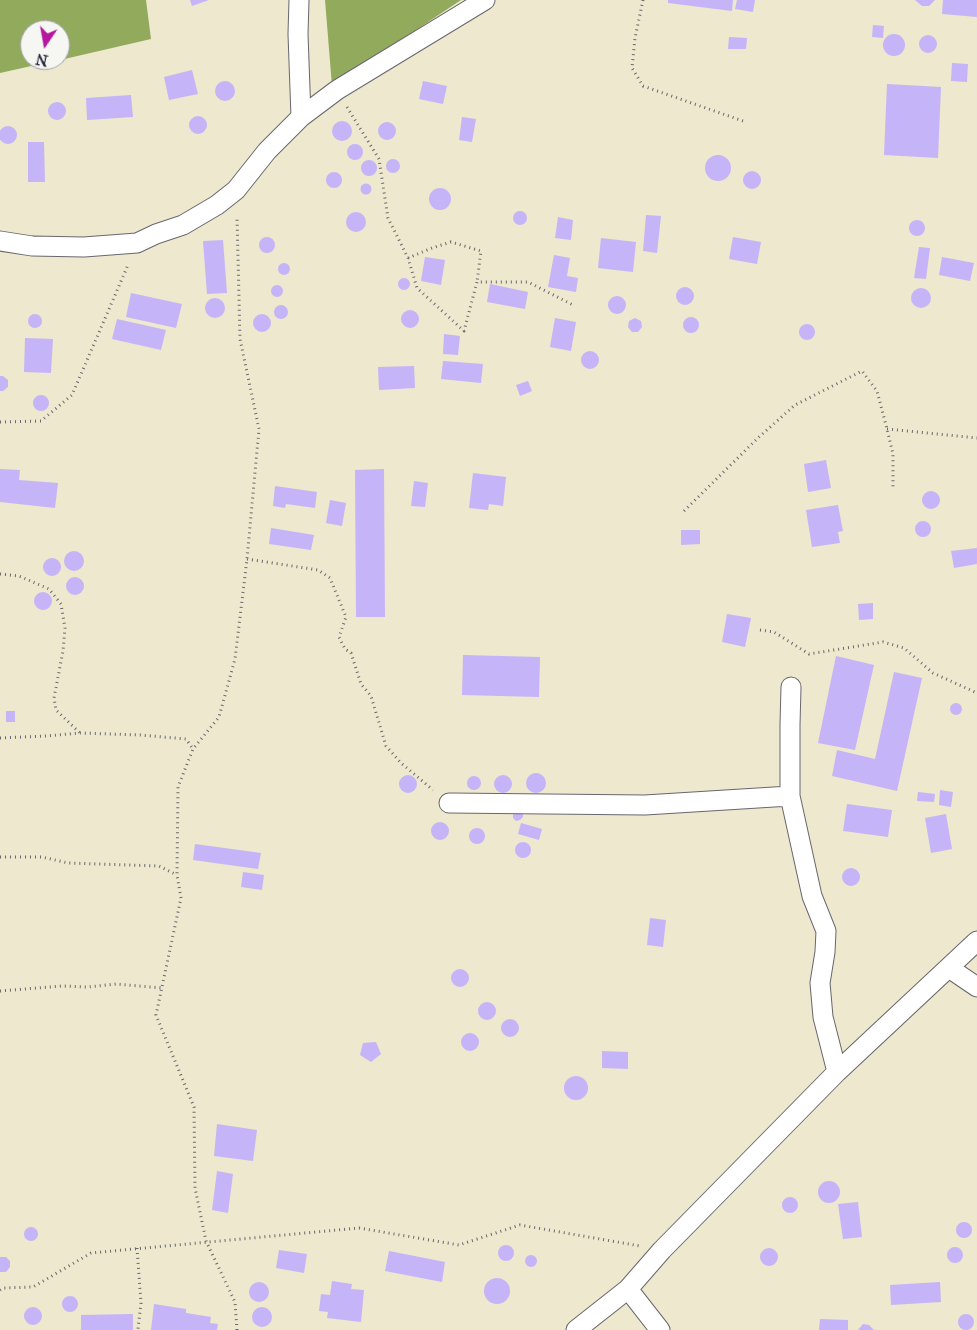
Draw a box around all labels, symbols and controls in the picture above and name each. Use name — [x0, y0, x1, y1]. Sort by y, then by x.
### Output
north arrow — [20, 20, 70, 70]
text: N — [34, 50, 50, 69]

